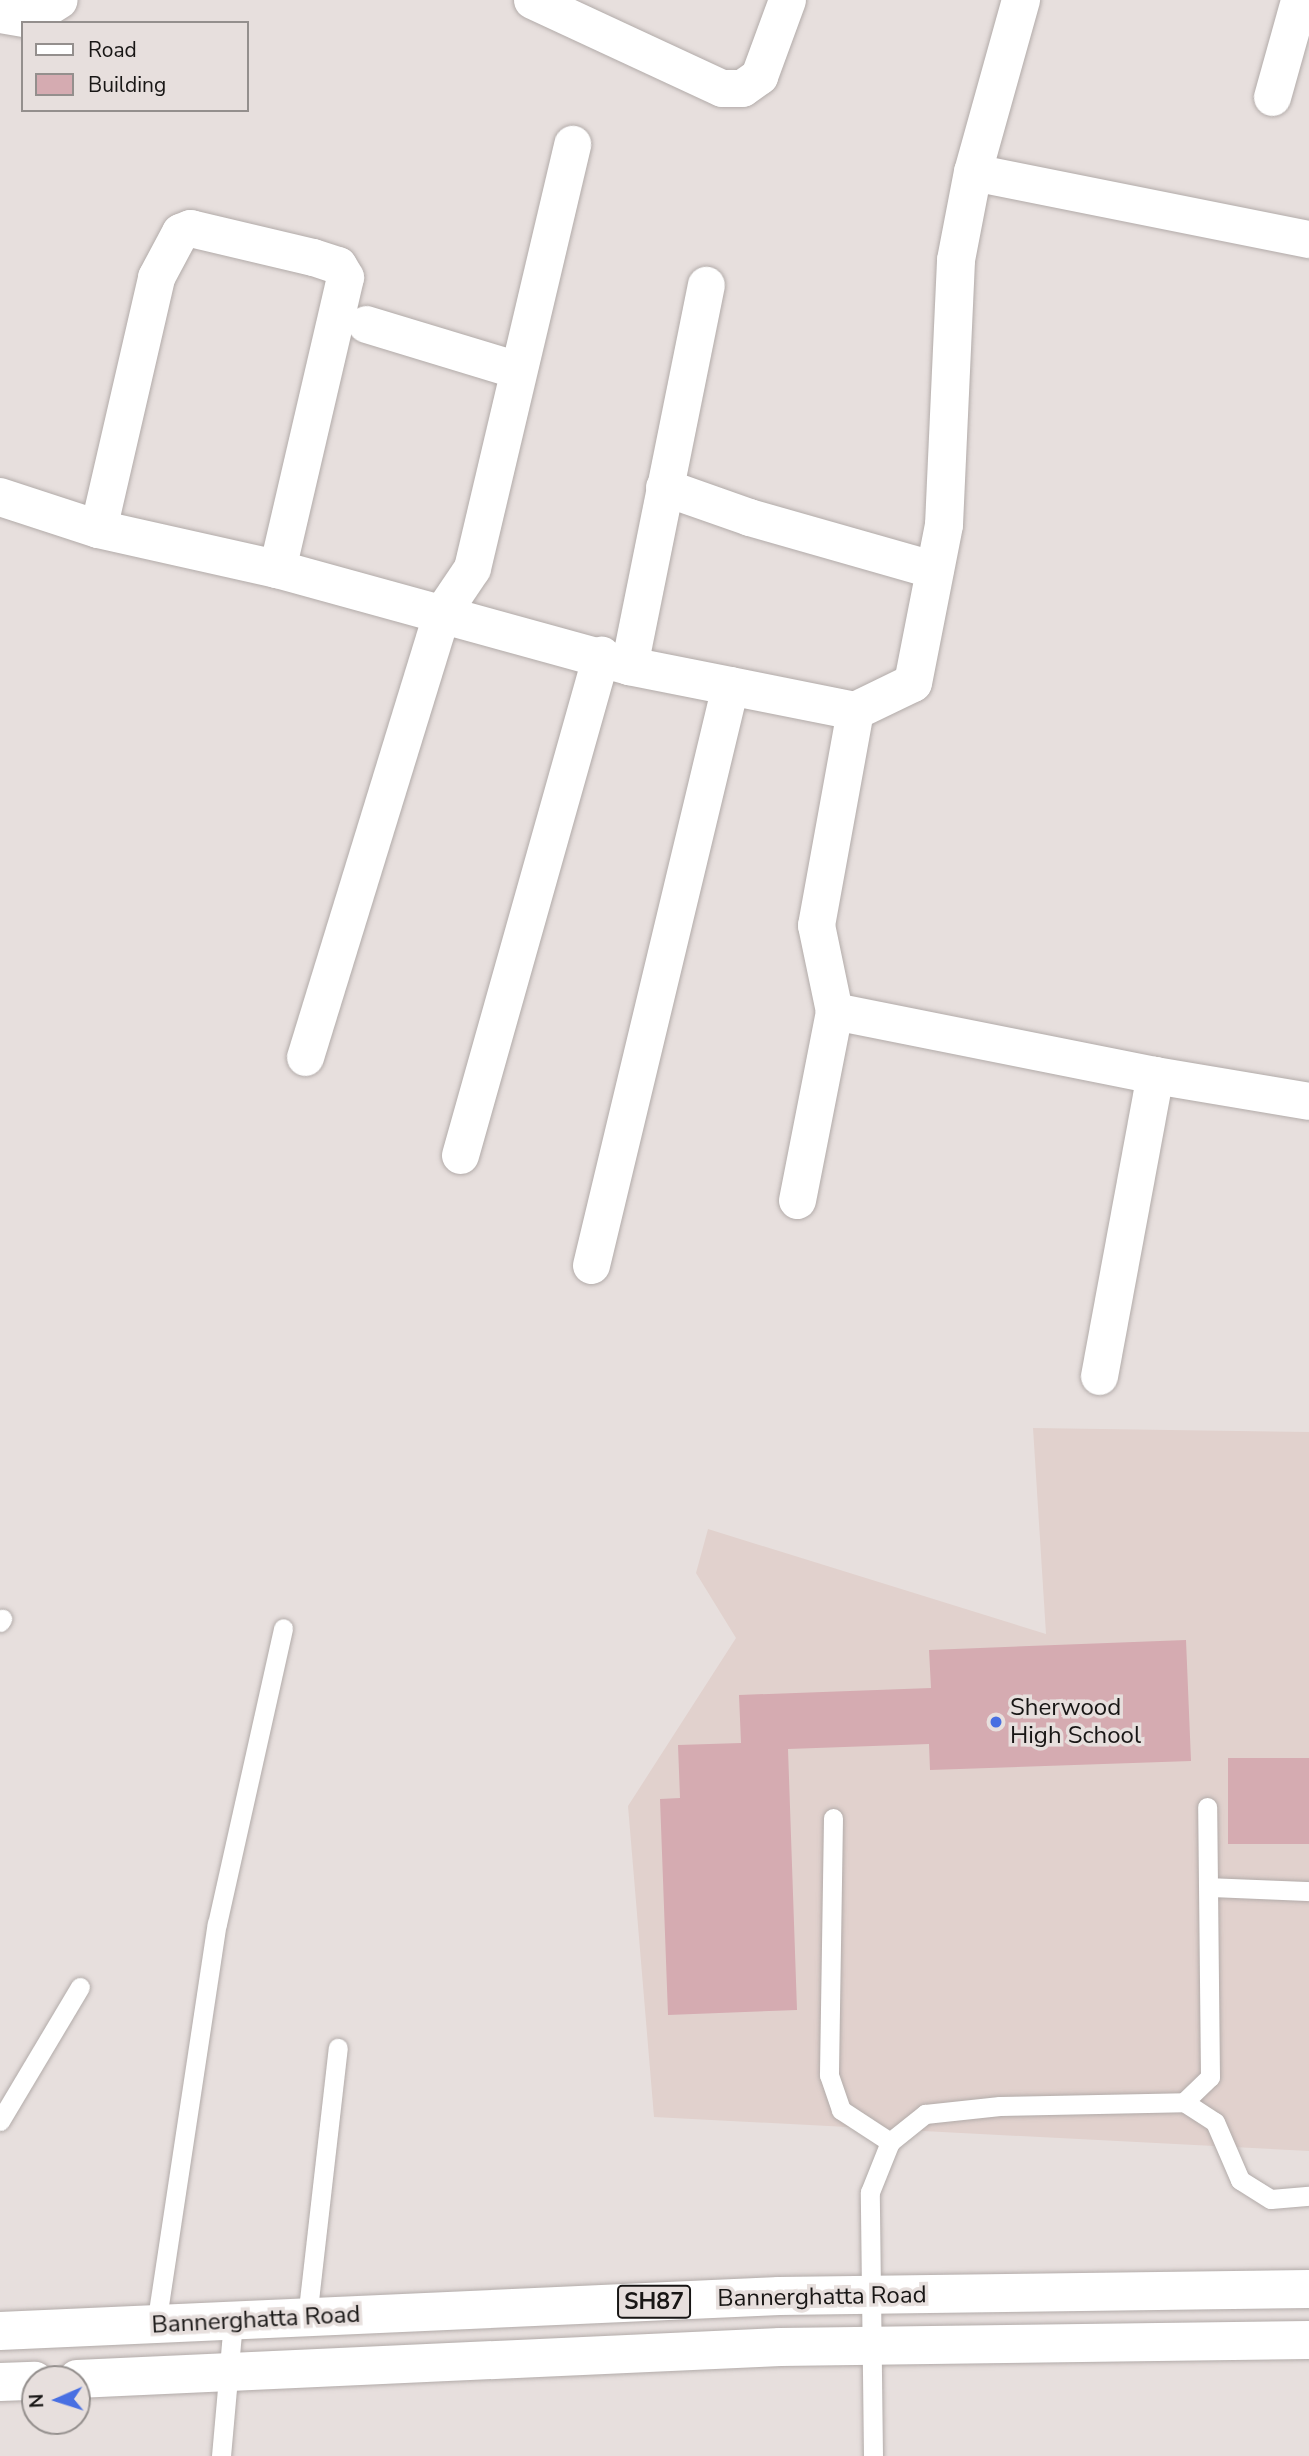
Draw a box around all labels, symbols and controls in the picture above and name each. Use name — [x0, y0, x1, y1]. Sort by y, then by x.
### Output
legend — [21, 21, 248, 112]
text: Road — [88, 36, 137, 64]
text: Building — [88, 71, 166, 99]
place label: Sherwood High School — [1010, 1694, 1141, 1750]
marker: Sherwood High School — [988, 1714, 1004, 1730]
street label: Bannerghatta Road — [717, 2281, 927, 2313]
road number: SH87 — [616, 2282, 692, 2322]
street label: Bannerghatta Road — [151, 2300, 361, 2340]
north arrow — [21, 2365, 91, 2435]
text: N — [24, 2393, 50, 2409]

